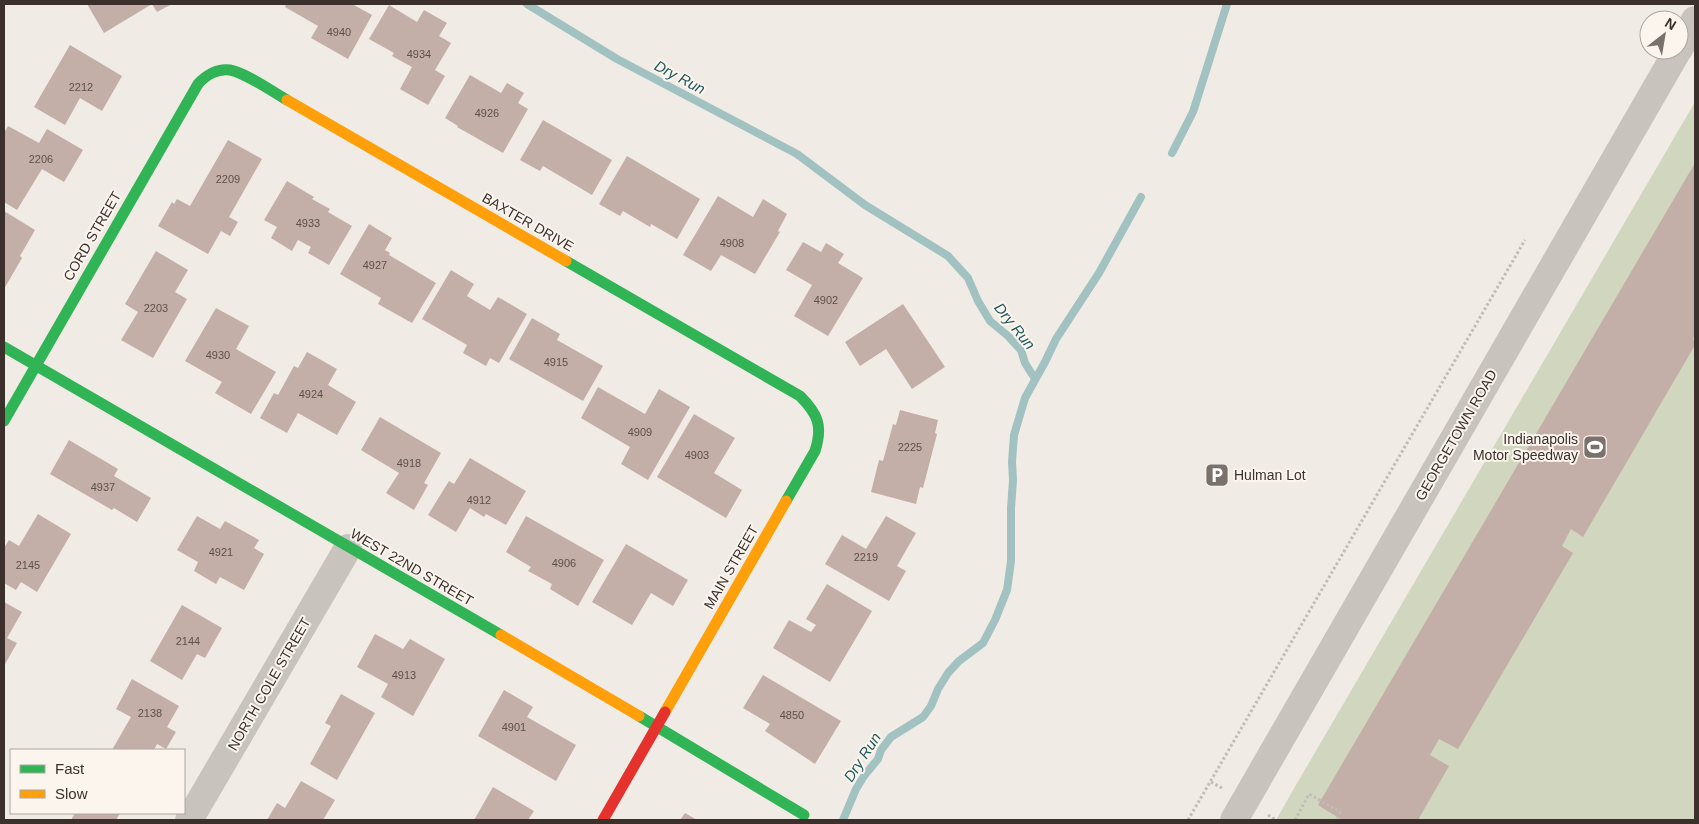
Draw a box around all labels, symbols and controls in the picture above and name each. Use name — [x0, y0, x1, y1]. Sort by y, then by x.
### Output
north arrow — [1639, 10, 1689, 60]
text: N — [1662, 14, 1679, 33]
house number: 4940 — [327, 26, 351, 38]
house number: 4934 — [407, 48, 431, 60]
water label: Dry Run — [652, 57, 708, 97]
house number: 2212 — [69, 81, 93, 93]
house number: 4926 — [475, 107, 499, 119]
house number: 2206 — [29, 153, 53, 165]
house number: 2209 — [216, 173, 240, 185]
street label: CORD STREET — [60, 188, 124, 283]
street label: BAXTER DRIVE — [480, 189, 576, 255]
house number: 4933 — [296, 217, 320, 229]
house number: 4908 — [720, 237, 744, 249]
house number: 4927 — [363, 259, 387, 271]
house number: 4902 — [814, 294, 838, 306]
water label: Dry Run — [991, 299, 1039, 353]
house number: 2203 — [144, 302, 168, 314]
house number: 4930 — [206, 349, 230, 361]
house number: 4915 — [544, 356, 568, 368]
street label: GEORGETOWN ROAD — [1412, 367, 1500, 503]
house number: 4924 — [299, 388, 323, 400]
house number: 4909 — [628, 426, 652, 438]
place label: Indianapolis Motor Speedway — [1473, 431, 1578, 463]
sports icon: Indianapolis Motor Speedway — [1582, 434, 1608, 460]
house number: 2225 — [898, 441, 922, 453]
house number: 4903 — [685, 449, 709, 461]
house number: 4918 — [397, 457, 421, 469]
parking icon: Hulman Lot — [1204, 462, 1230, 488]
place label: Hulman Lot — [1234, 467, 1306, 483]
house number: 4937 — [91, 481, 115, 493]
house number: 4912 — [467, 494, 491, 506]
street label: MAIN STREET — [701, 522, 762, 612]
street label: WEST 22ND STREET — [348, 525, 477, 609]
house number: 4921 — [209, 546, 233, 558]
house number: 2219 — [854, 551, 878, 563]
house number: 4906 — [552, 557, 576, 569]
house number: 2145 — [16, 559, 40, 571]
street label: NORTH COLE STREET — [224, 614, 314, 753]
house number: 2144 — [176, 635, 200, 647]
house number: 4913 — [392, 669, 416, 681]
house number: 2138 — [138, 707, 162, 719]
house number: 4850 — [780, 709, 804, 721]
house number: 4901 — [502, 721, 526, 733]
water label: Dry Run — [840, 729, 884, 785]
legend — [10, 749, 185, 814]
text: Fast — [55, 760, 85, 777]
text: Slow — [55, 785, 88, 802]

